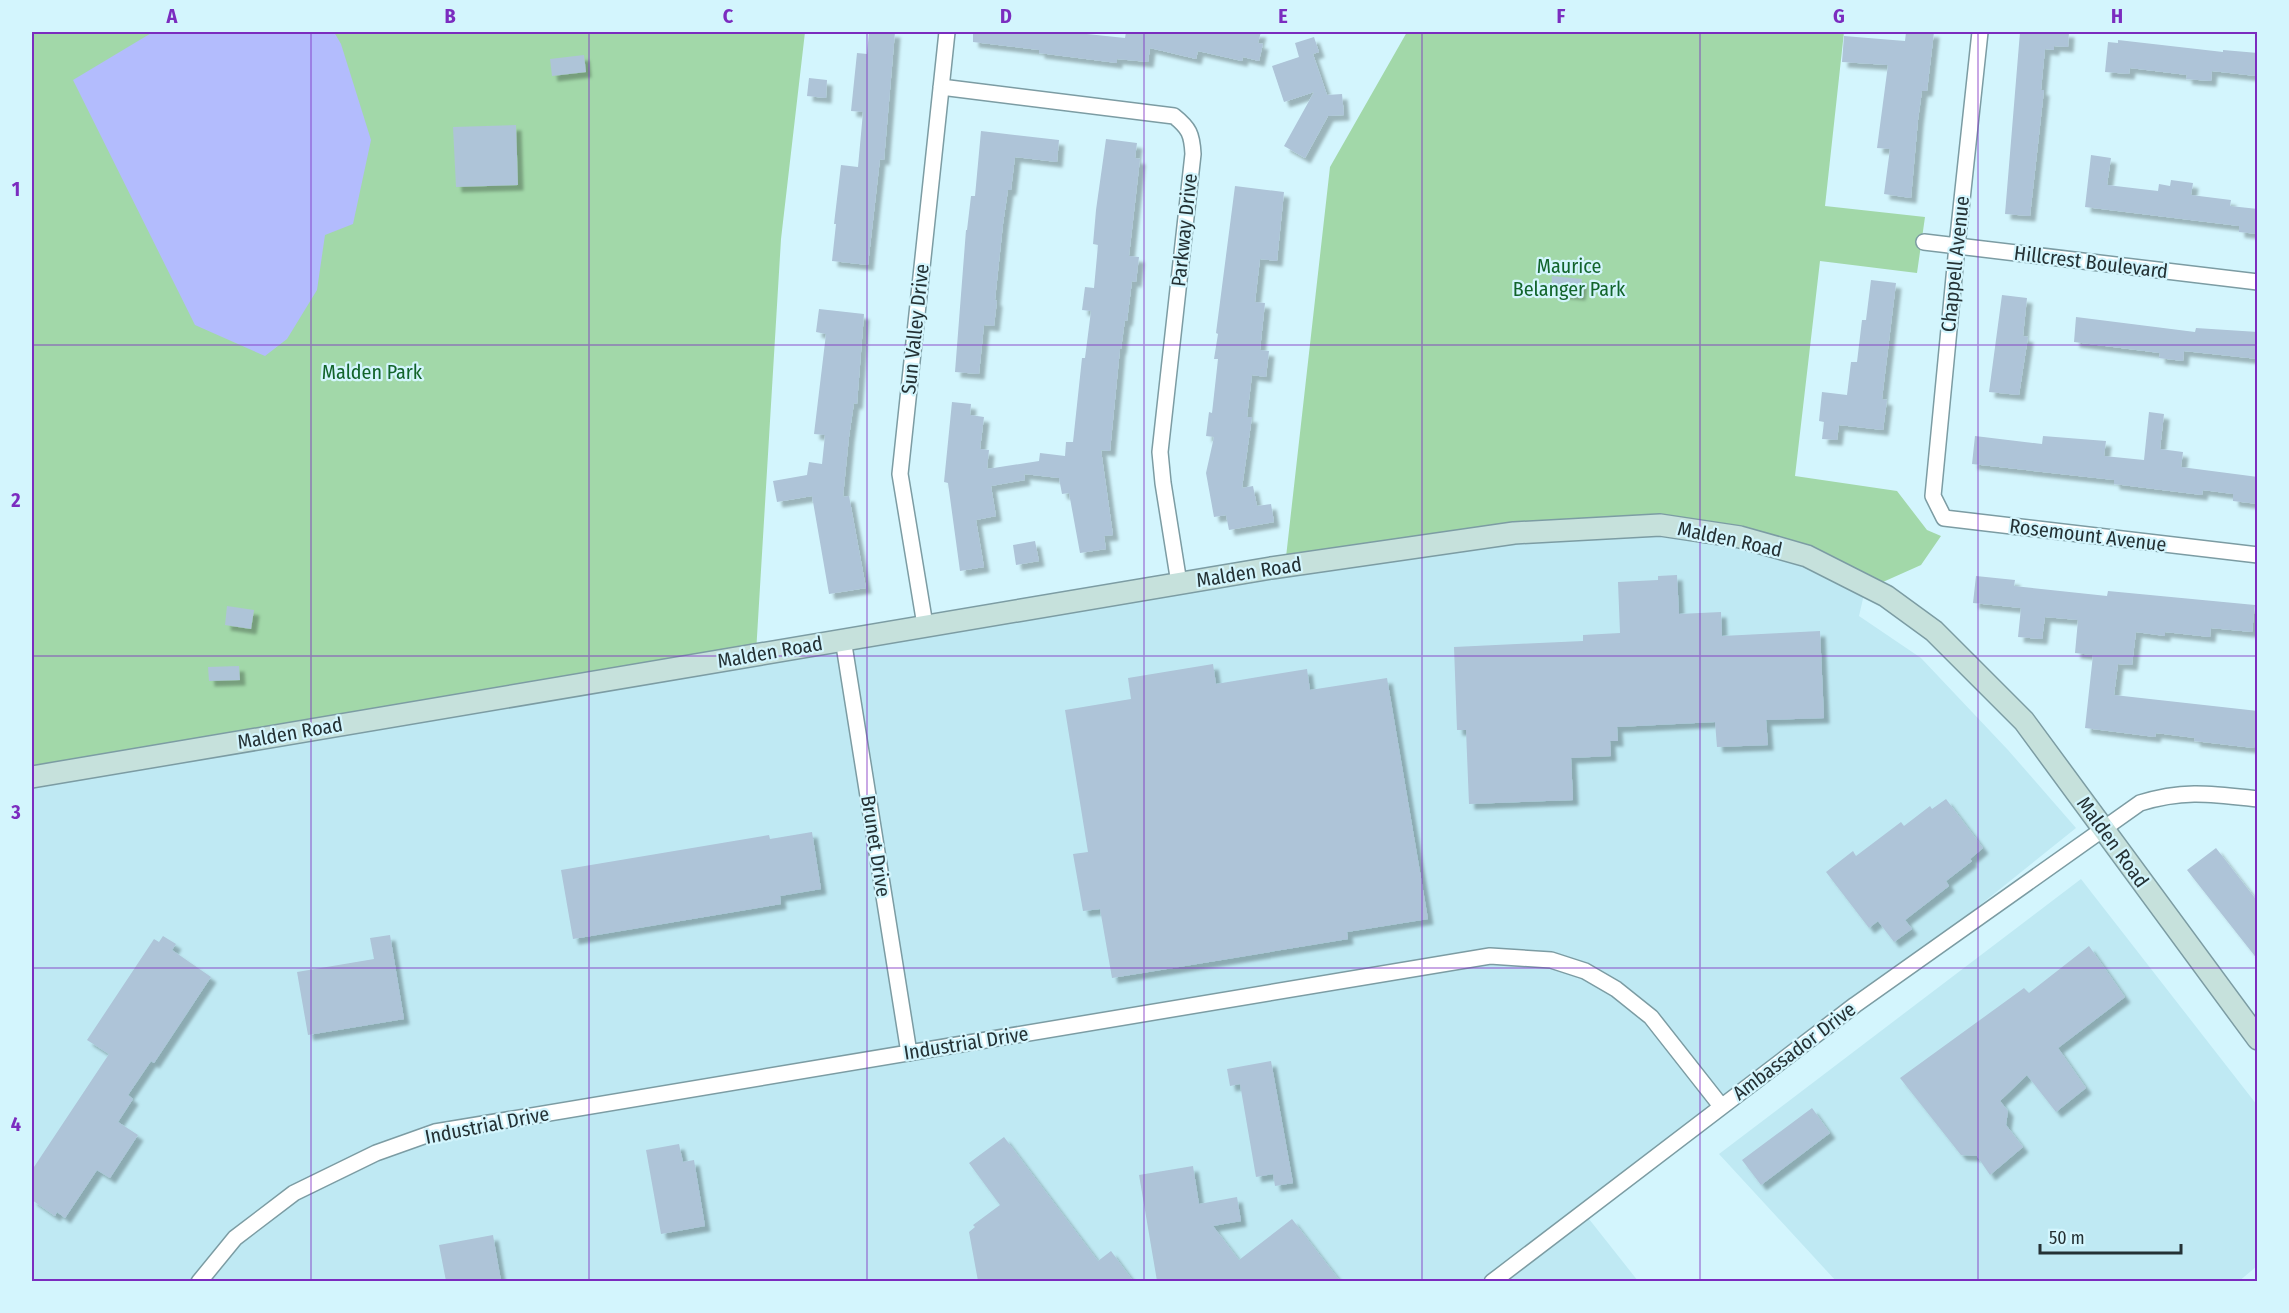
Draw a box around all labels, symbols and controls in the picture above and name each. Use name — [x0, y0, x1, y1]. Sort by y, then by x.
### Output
text: A — [166, 4, 179, 28]
text: B — [444, 4, 456, 28]
text: C — [723, 4, 734, 28]
text: D — [1000, 4, 1012, 28]
text: E — [1278, 4, 1288, 28]
text: F — [1557, 4, 1566, 28]
text: G — [1833, 4, 1845, 28]
text: H — [2111, 4, 2123, 28]
street label: Parkway Drive — [1166, 172, 1202, 288]
text: 1 — [12, 177, 20, 201]
street label: Chappell Avenue — [1936, 195, 1974, 333]
street label: Hillcrest Boulevard — [2013, 241, 2169, 283]
park label: Maurice Belanger Park — [1513, 254, 1626, 301]
street label: Sun Valley Drive — [896, 263, 934, 395]
park label: Malden Park — [322, 360, 423, 384]
text: 2 — [10, 488, 21, 512]
street label: Rosemount Avenue — [2008, 513, 2168, 557]
street label: Malden Road — [1676, 516, 1784, 562]
street label: Malden Road — [1195, 552, 1303, 592]
street label: Malden Road — [716, 631, 824, 673]
street label: Malden Road — [236, 712, 344, 754]
street label: Malden Road — [2072, 792, 2154, 892]
street label: Brunet Drive — [856, 794, 896, 898]
text: 3 — [10, 800, 21, 824]
street label: Ambassador Drive — [1728, 997, 1860, 1105]
street label: Industrial Drive — [902, 1021, 1030, 1065]
street label: Industrial Drive — [423, 1101, 551, 1149]
text: 4 — [11, 1112, 21, 1136]
scale bar — [2040, 1217, 2181, 1255]
text: 50 m — [2049, 1227, 2085, 1249]

